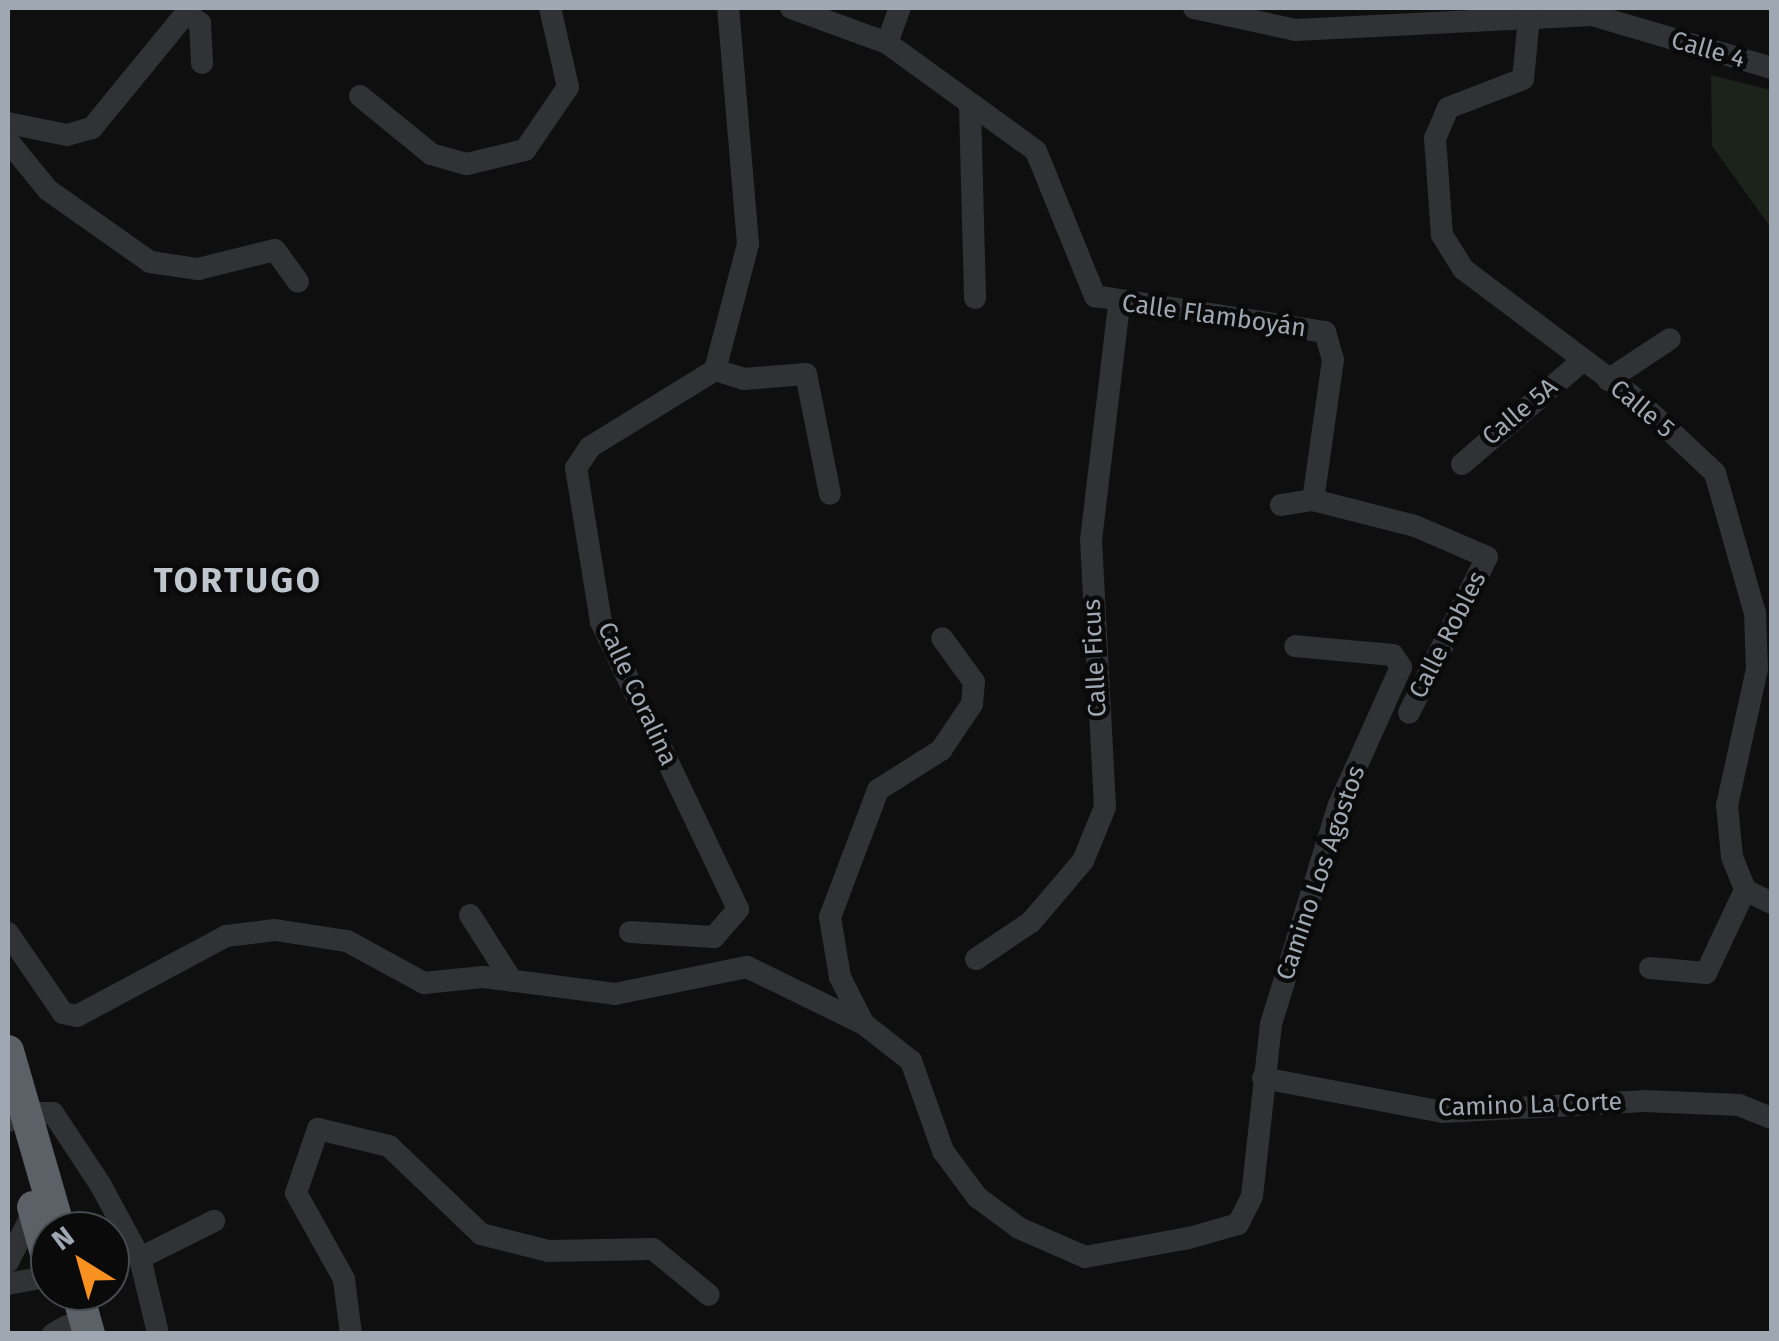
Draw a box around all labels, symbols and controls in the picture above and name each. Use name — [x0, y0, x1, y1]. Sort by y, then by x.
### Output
street label: Calle 4 — [1668, 25, 1748, 75]
street label: Calle Flamboyán — [1120, 288, 1308, 344]
street label: Calle 5A — [1476, 372, 1564, 452]
street label: Calle 5 — [1604, 374, 1680, 444]
district label: TORTUGO — [154, 559, 322, 601]
street label: Calle Robles — [1403, 566, 1493, 704]
street label: Calle Ficus — [1077, 598, 1113, 718]
street label: Calle Coralina — [591, 618, 683, 770]
street label: Camino Los Agostos — [1270, 762, 1372, 984]
street label: Camino La Corte — [1437, 1087, 1623, 1123]
north arrow — [30, 1211, 130, 1311]
text: N — [45, 1219, 80, 1257]

